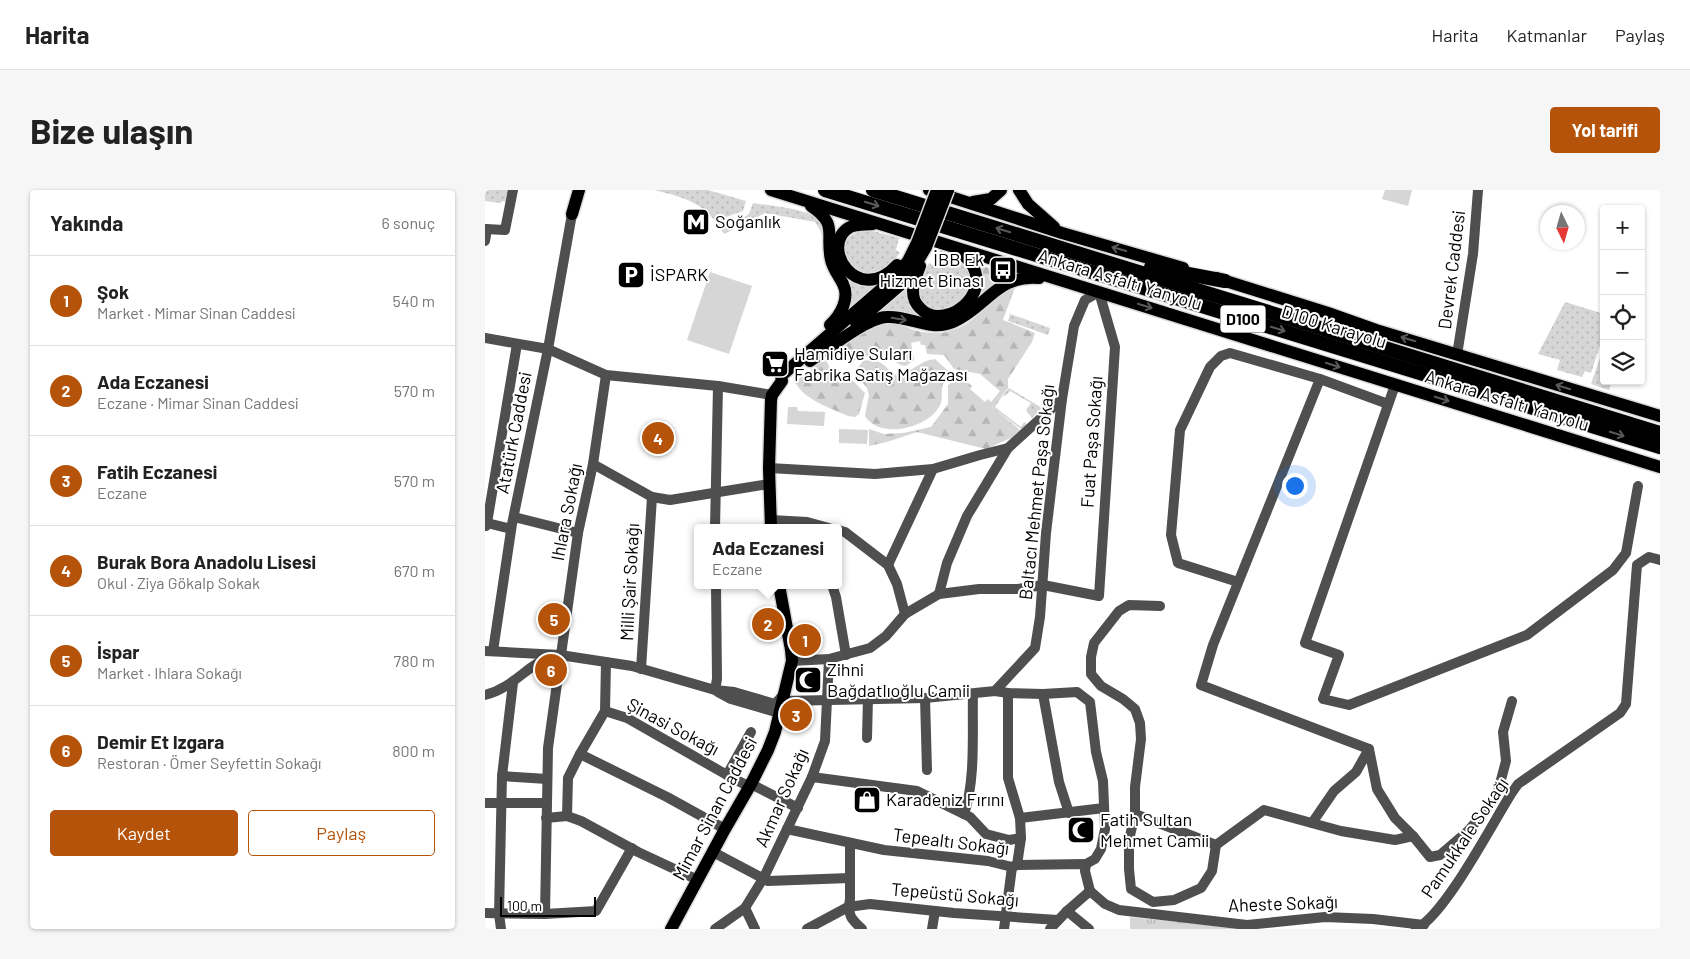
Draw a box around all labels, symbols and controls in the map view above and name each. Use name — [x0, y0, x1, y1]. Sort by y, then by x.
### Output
text: Harita — [25, 20, 89, 49]
text: Harita — [1431, 24, 1479, 46]
text: Katmanlar — [1507, 24, 1587, 46]
text: Paylaş — [1615, 24, 1665, 46]
button: Yol tarifi — [1550, 107, 1660, 153]
text: Bize ulaşın — [30, 109, 193, 151]
one-way arrow — [863, 200, 879, 210]
north arrow — [1540, 205, 1585, 250]
map controls — [1600, 205, 1645, 385]
button: + — [1600, 205, 1645, 250]
metro station icon: Soğanlık — [681, 207, 711, 237]
street label: Devrek Caddesi — [1433, 209, 1469, 330]
text: Yakında — [50, 210, 123, 235]
place label: Soğanlık — [715, 210, 781, 232]
text: 6 sonuç — [382, 213, 435, 232]
one-way arrow — [996, 225, 1012, 234]
one-way arrow — [1111, 243, 1127, 253]
street label: Ankara Asfaltı Yanyolu — [1035, 244, 1205, 315]
place label: İBB Ek Hizmet Binası — [880, 248, 984, 291]
button: − — [1600, 250, 1645, 295]
bus stop icon: İBB Ek Hizmet Binası — [988, 255, 1018, 285]
parking icon: İSPARK — [616, 260, 646, 290]
place label: İSPARK — [650, 263, 708, 285]
text: Şok — [97, 280, 129, 303]
text: 1 — [63, 291, 69, 310]
text: 540 m — [392, 291, 435, 310]
button: locate — [1600, 295, 1645, 340]
street label: D100 Karayolu — [1279, 300, 1390, 352]
one-way arrow — [1136, 302, 1152, 312]
text: Market · Mimar Sinan Caddesi — [97, 303, 296, 322]
road number: D100 — [1221, 306, 1265, 332]
one-way arrow — [890, 314, 906, 324]
one-way arrow — [1269, 325, 1285, 335]
one-way arrow — [1400, 334, 1416, 344]
button: layers — [1600, 340, 1645, 385]
place label: Hamidiye Suları Fabrika Satış Mağazası — [794, 342, 968, 385]
supermarket icon: Hamidiye Suları Fabrika Satış Mağazası — [760, 349, 790, 379]
one-way arrow — [1325, 361, 1341, 371]
street label: Ankara Asfaltı Yanyolu — [1422, 365, 1592, 436]
text: Ada Eczanesi — [97, 370, 209, 393]
street label: Atatürk Caddesi — [490, 370, 536, 495]
street label: Fuat Paşa Sokağı — [1075, 375, 1107, 509]
text: 2 — [62, 381, 70, 400]
text: 570 m — [394, 381, 435, 400]
one-way arrow — [1555, 381, 1571, 391]
street label: Baltacı Mehmet Paşa Sokağı — [1014, 383, 1058, 601]
text: Eczane · Mimar Sinan Caddesi — [97, 393, 299, 412]
one-way arrow — [1433, 395, 1449, 405]
pin: 4 — [642, 419, 674, 457]
one-way arrow — [1609, 430, 1624, 439]
text: Fatih Eczanesi — [97, 460, 217, 483]
street label: Ihlara Sokağı — [546, 461, 586, 562]
text: 3 — [62, 471, 70, 490]
text: 570 m — [394, 471, 435, 490]
your location — [1282, 473, 1308, 499]
text: Eczane — [97, 483, 147, 502]
street label: Milli Şair Sokağı — [615, 523, 643, 641]
popup — [694, 524, 842, 589]
text: Ada Eczanesi — [712, 536, 824, 559]
text: Burak Bora Anadolu Lisesi — [97, 550, 316, 573]
text: Eczane — [712, 559, 762, 578]
text: 4 — [61, 561, 71, 580]
text: 670 m — [394, 561, 435, 580]
text: Okul · Ziya Gökalp Sokak — [97, 573, 260, 592]
pin: 5 — [538, 600, 570, 638]
pin: 2 — [752, 605, 784, 643]
pin: 1 — [789, 621, 821, 659]
text: İspar — [97, 640, 140, 663]
text: 5 — [62, 651, 70, 670]
text: 780 m — [394, 651, 435, 670]
pin: 6 — [535, 651, 567, 689]
place label: Zihni Bağdatlıoğlu Camii — [827, 658, 970, 701]
text: Market · Ihlara Sokağı — [97, 663, 242, 682]
mosque icon: Zihni Bağdatlıoğlu Camii — [793, 665, 823, 695]
street label: Şinasi Sokağı — [624, 693, 723, 760]
pin: 3 — [780, 696, 812, 734]
text: Demir Et Izgara — [97, 730, 224, 753]
street label: Mimar Sinan Caddesi — [667, 733, 761, 884]
text: 6 — [62, 741, 70, 760]
text: 800 m — [392, 741, 435, 760]
street label: Akmar Sokağı — [749, 745, 813, 850]
text: Restoran · Ömer Seyfettin Sokağı — [97, 753, 321, 772]
street label: Pamukkale Sokağı — [1416, 773, 1513, 902]
shop icon: Karadeniz Fırını — [852, 785, 882, 815]
place label: Karadeniz Fırını — [886, 788, 1004, 810]
place label: Fatih Sultan Mehmet Camii — [1100, 808, 1209, 851]
button: Kaydet — [50, 810, 238, 856]
button: Paylaş — [248, 810, 435, 856]
mosque icon: Fatih Sultan Mehmet Camii — [1066, 815, 1096, 845]
street label: Tepealtı Sokağı — [892, 823, 1011, 859]
street label: Tepeüstü Sokağı — [890, 877, 1020, 911]
street label: Aheste Sokağı — [1228, 890, 1338, 916]
scale bar — [500, 894, 596, 917]
text: 100 m — [507, 897, 542, 914]

